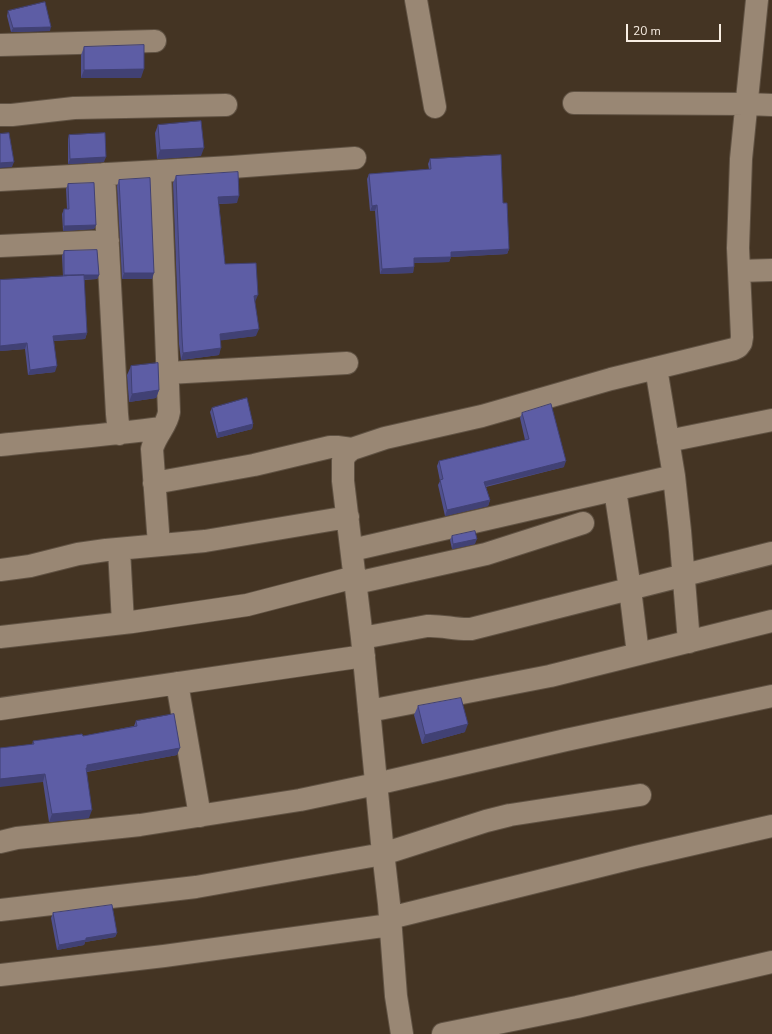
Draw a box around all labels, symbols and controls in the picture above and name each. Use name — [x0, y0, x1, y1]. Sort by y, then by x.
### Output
scale bar — [628, 16, 723, 42]
text: 20 m — [633, 23, 661, 39]

